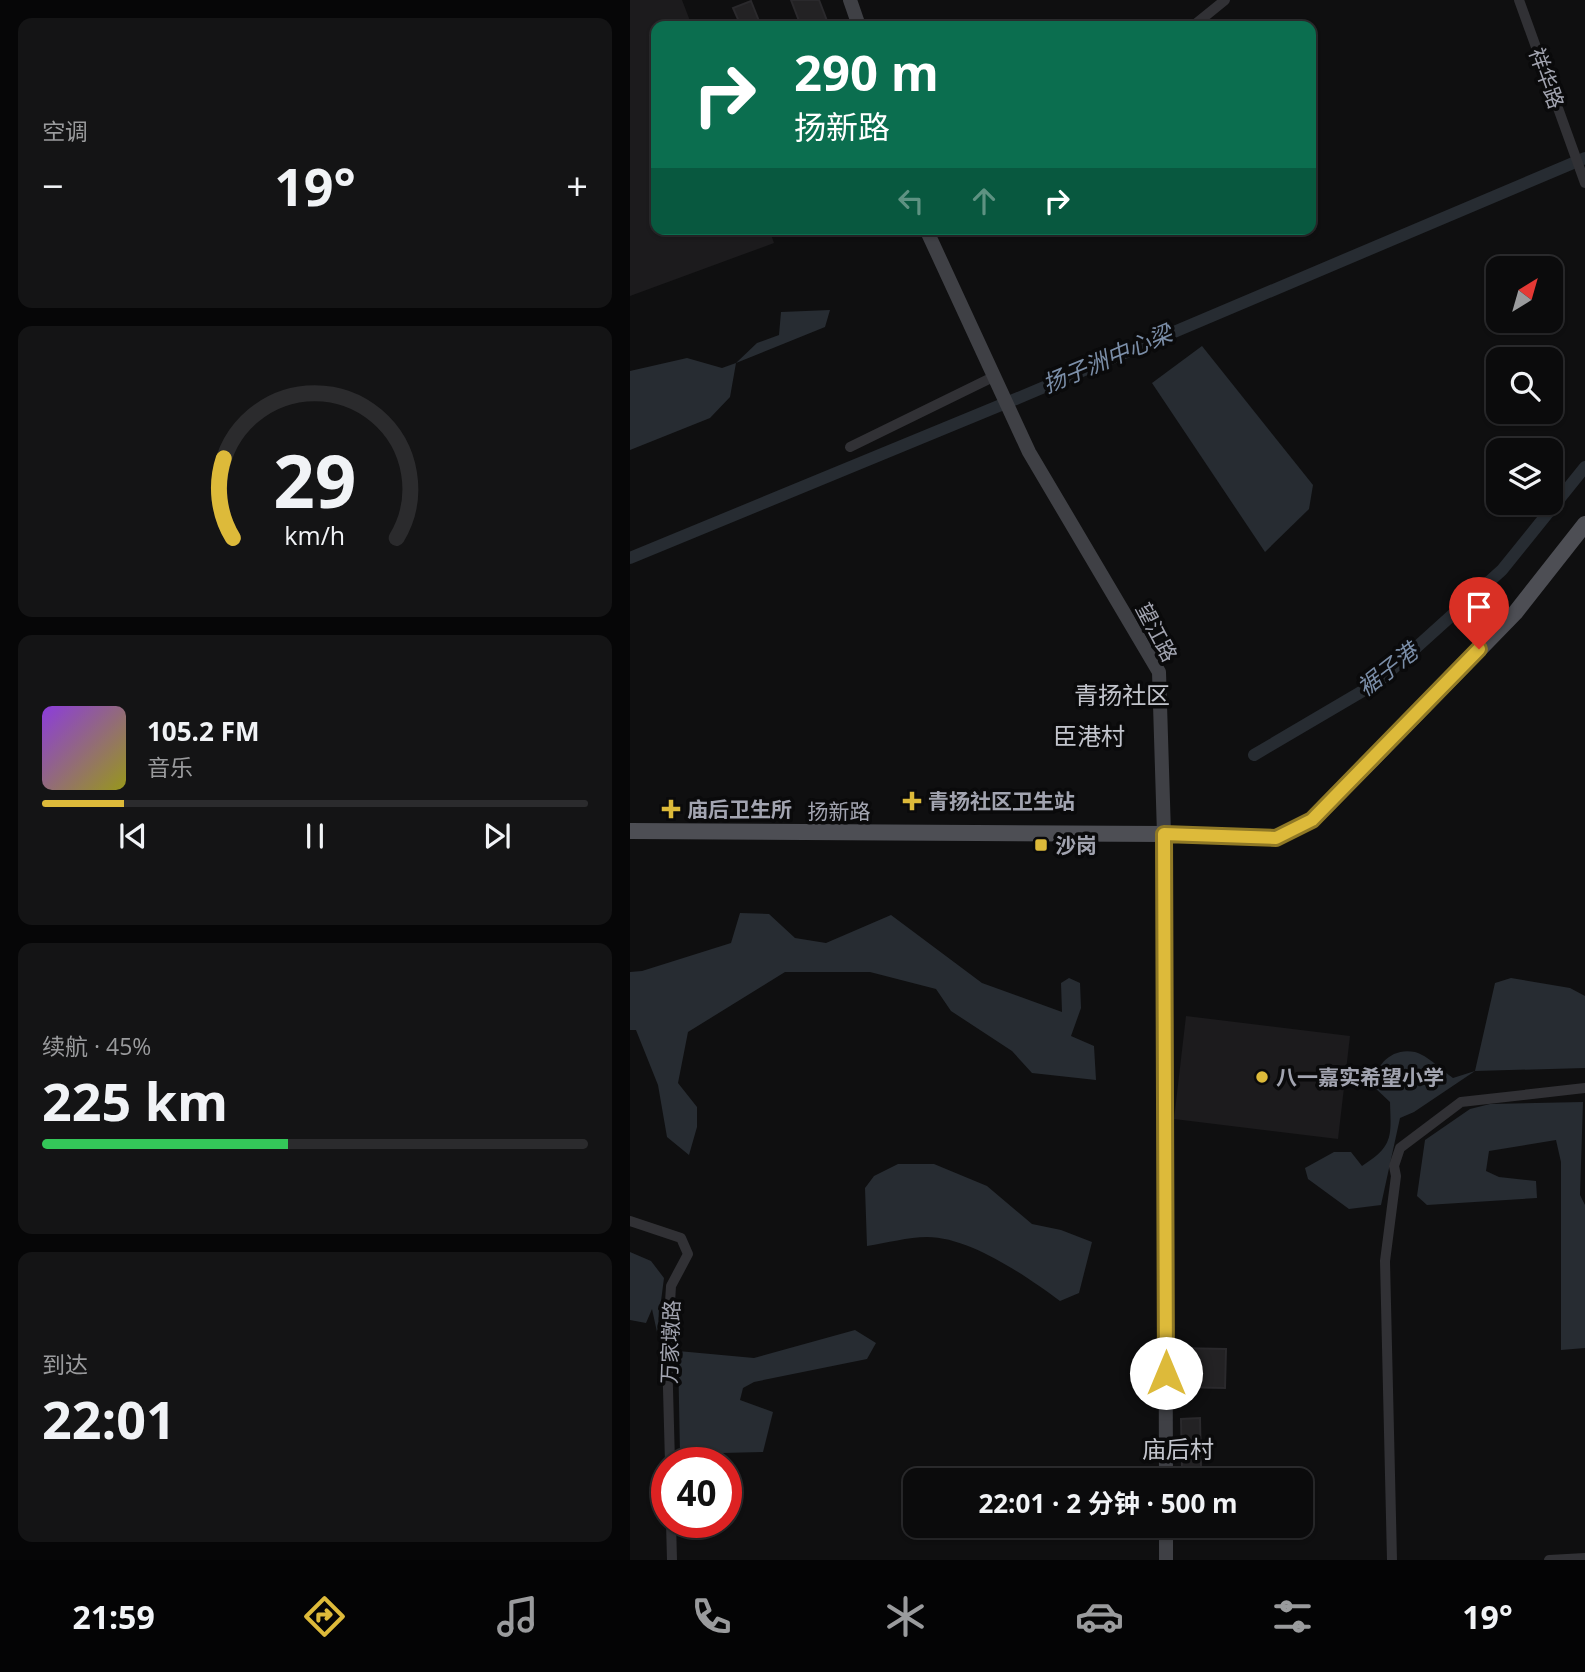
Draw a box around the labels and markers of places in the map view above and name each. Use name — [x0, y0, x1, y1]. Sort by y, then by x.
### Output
pin — [1449, 577, 1509, 649]
place label: 青扬社区卫生站 — [928, 787, 1075, 815]
marker: 青扬社区卫生站 — [902, 791, 922, 811]
place label: 庙后卫生所 — [687, 795, 792, 823]
marker: 庙后卫生所 — [661, 799, 681, 819]
place label: 沙岗 — [1055, 831, 1097, 859]
marker: 沙岗 — [1033, 837, 1049, 853]
place label: 八一嘉实希望小学 — [1276, 1063, 1444, 1091]
marker: 八一嘉实希望小学 — [1254, 1069, 1270, 1085]

